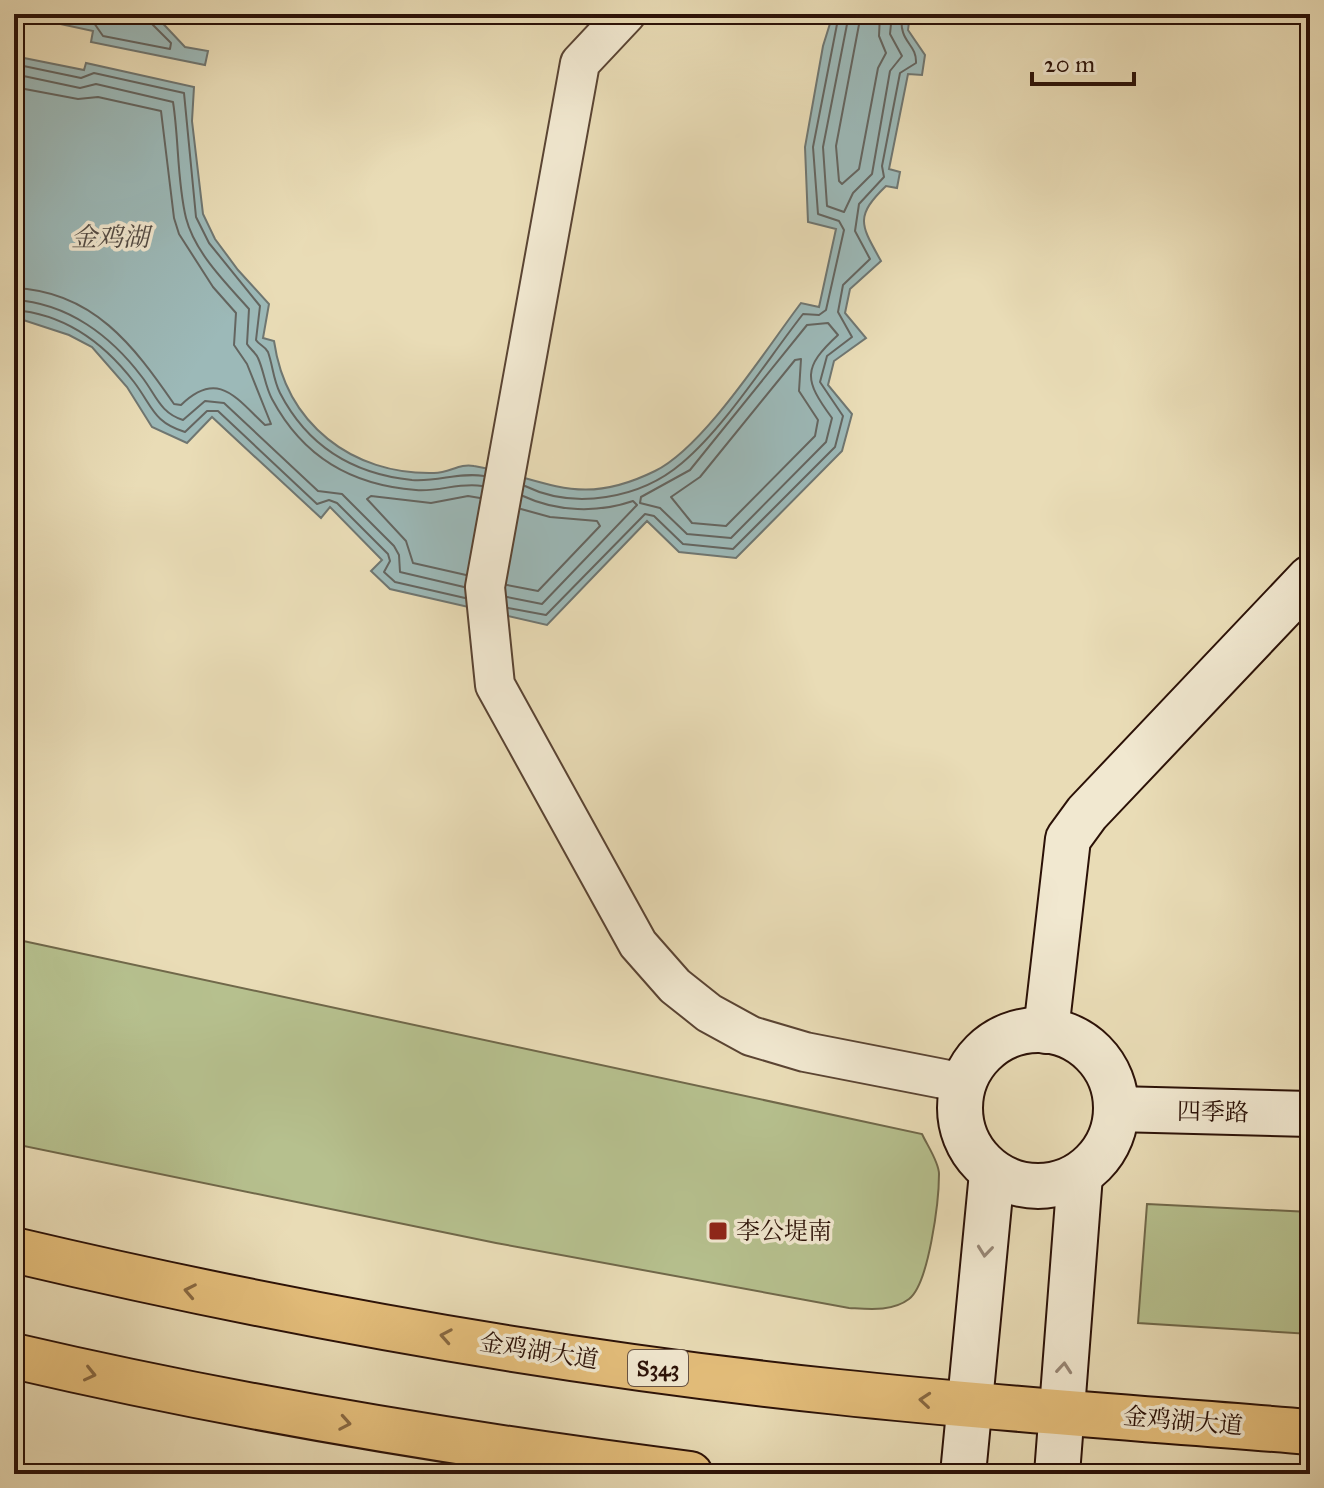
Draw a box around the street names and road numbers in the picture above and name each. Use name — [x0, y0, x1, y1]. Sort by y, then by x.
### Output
street label: 四季路 — [1177, 1096, 1249, 1128]
street label: 金鸡湖大道 — [477, 1327, 601, 1375]
road number: S343 — [628, 1350, 688, 1386]
street label: 金鸡湖大道 — [1122, 1401, 1244, 1441]

